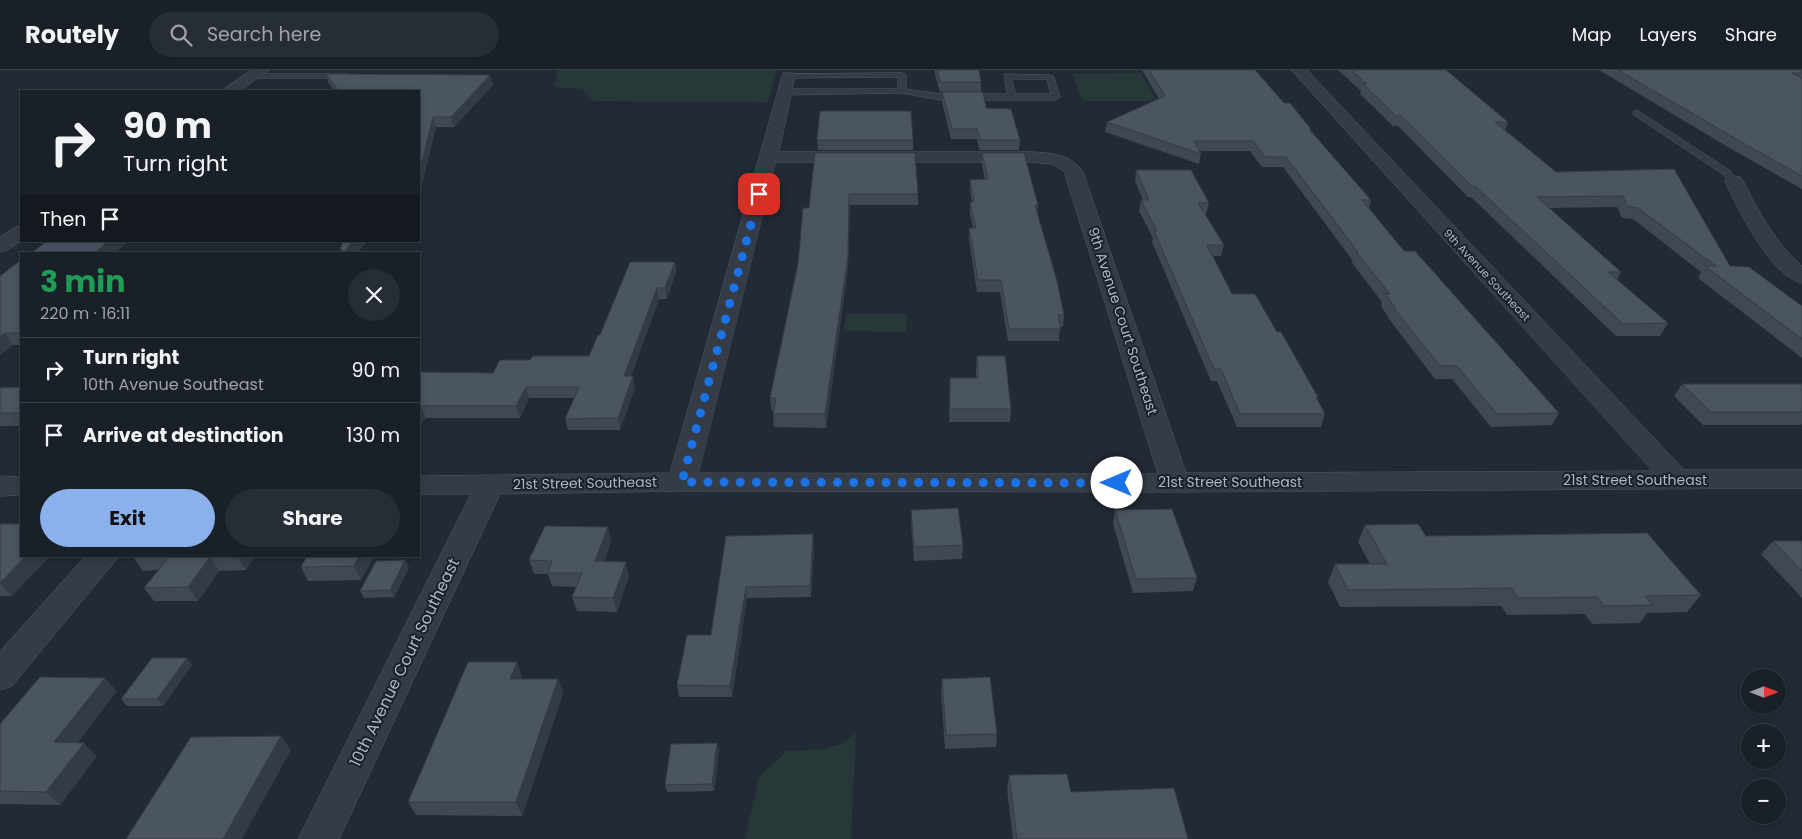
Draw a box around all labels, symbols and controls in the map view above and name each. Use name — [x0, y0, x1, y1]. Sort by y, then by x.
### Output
search box — [149, 12, 499, 57]
text: Routely — [25, 18, 119, 51]
icon: search — [167, 21, 195, 49]
text: Search here — [207, 21, 321, 48]
text: Map — [1572, 22, 1612, 47]
text: Layers — [1640, 22, 1697, 47]
text: Share — [1725, 22, 1777, 47]
text: 90 m — [123, 101, 212, 150]
icon: right — [40, 110, 105, 175]
text: Turn right — [123, 148, 228, 179]
pin — [738, 173, 780, 215]
icon: arrive — [745, 180, 773, 208]
icon: arrive — [96, 205, 124, 233]
text: Then — [40, 206, 86, 233]
street label: 9th Avenue Court Southeast — [1083, 224, 1163, 418]
street label: 9th Avenue Southeast — [1440, 225, 1534, 325]
text: 3 min — [40, 260, 125, 303]
button: close — [348, 269, 400, 321]
text: 220 m · 16:11 — [40, 302, 130, 325]
text: Turn right — [83, 344, 179, 371]
icon: right — [40, 356, 68, 384]
text: 90 m — [351, 357, 400, 384]
text: 10th Avenue Southeast — [83, 373, 264, 396]
icon: arrive — [40, 421, 68, 449]
text: Arrive at destination — [83, 422, 284, 449]
text: 130 m — [346, 422, 400, 449]
position arrow — [1090, 456, 1142, 508]
street label: 21st Street Southeast — [1563, 470, 1707, 490]
street label: 21st Street Southeast — [513, 472, 657, 494]
street label: 21st Street Southeast — [1158, 472, 1302, 492]
button: Exit — [40, 489, 215, 547]
button: Share — [225, 489, 400, 547]
street label: 10th Avenue Court Southeast — [344, 554, 465, 770]
north arrow — [1741, 669, 1786, 714]
map controls — [1741, 669, 1786, 824]
button: + — [1741, 724, 1786, 769]
button: − — [1741, 779, 1786, 824]

